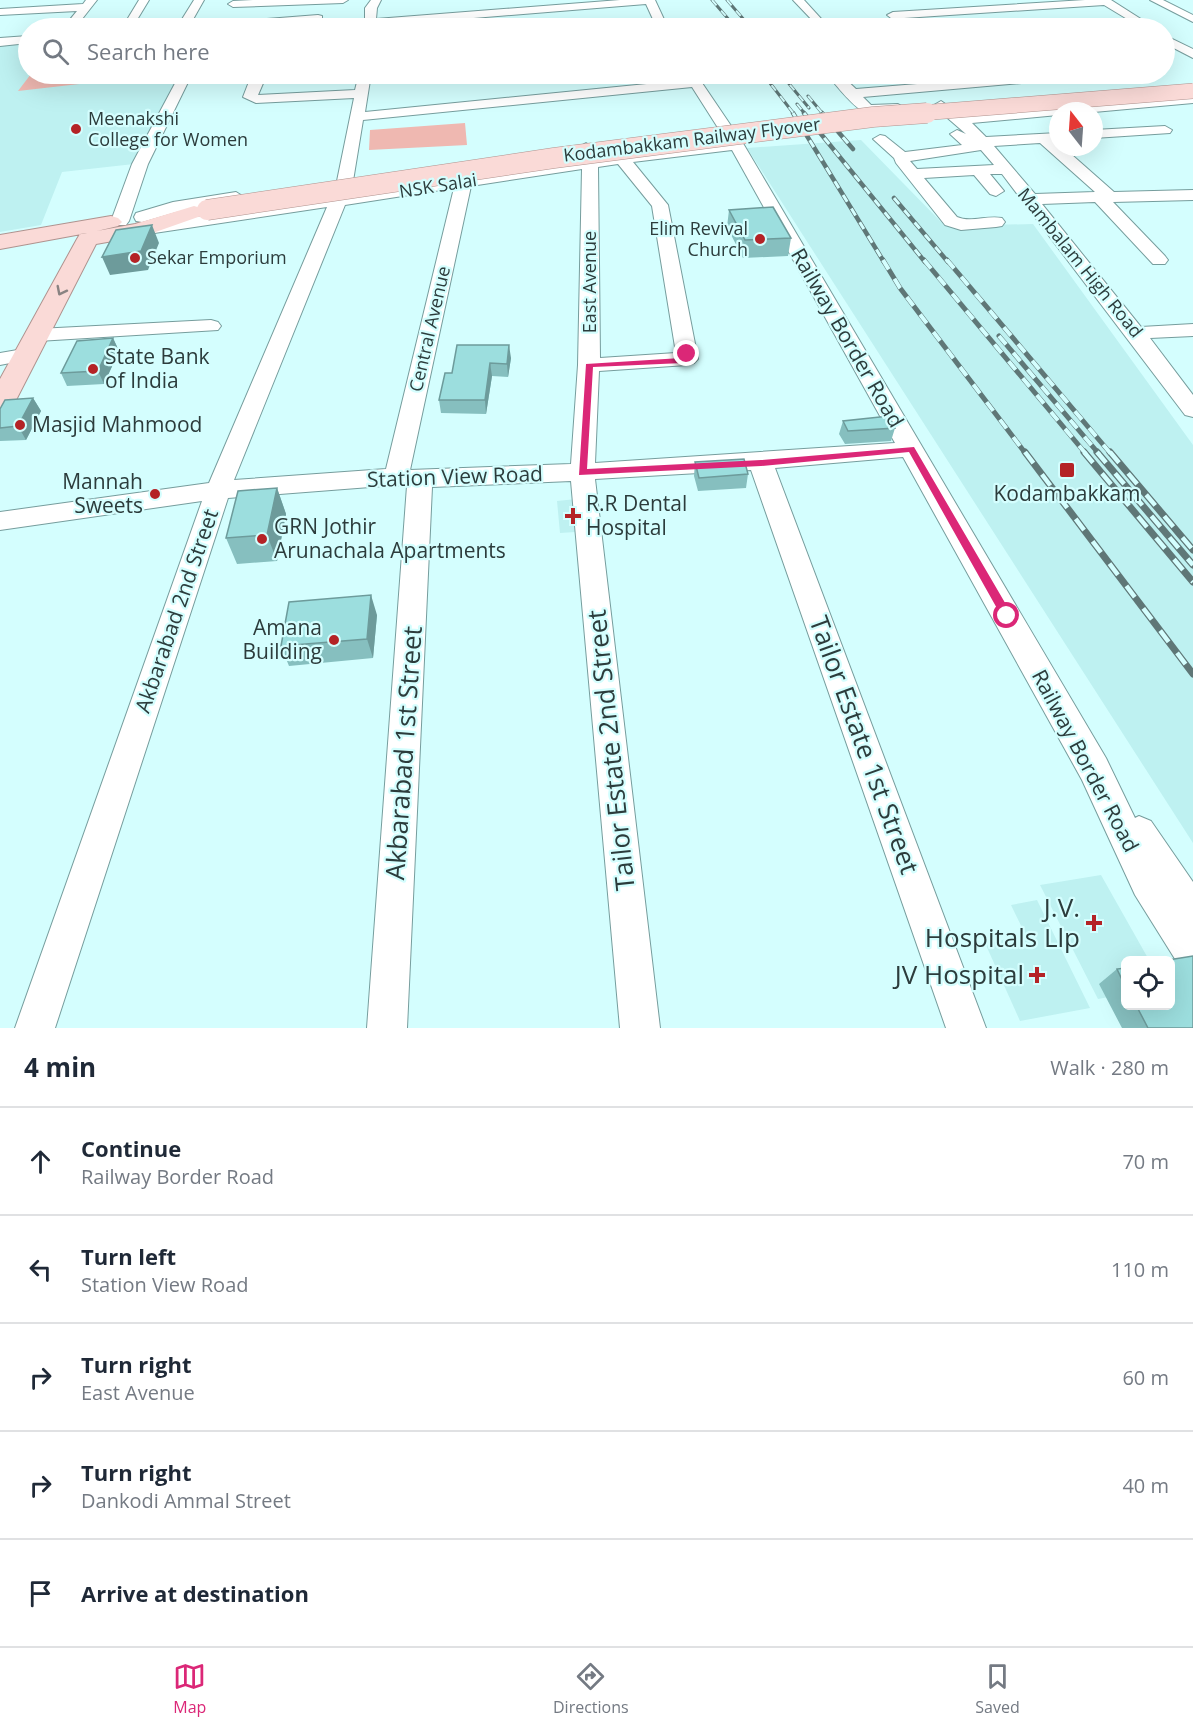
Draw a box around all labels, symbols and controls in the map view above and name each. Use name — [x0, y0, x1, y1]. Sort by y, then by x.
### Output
search box — [18, 18, 1175, 84]
icon: search — [39, 35, 72, 68]
text: Search here — [87, 36, 210, 66]
north arrow — [1049, 102, 1103, 156]
place label: Meenakshi College for Women — [88, 106, 248, 151]
street label: Kodambakkam Railway Flyover — [562, 111, 822, 167]
marker: Meenakshi College for Women — [69, 122, 83, 136]
street label: NSK Salai — [397, 167, 478, 203]
street label: Mambalam High Road — [1013, 183, 1149, 342]
place label: Elim Revival Church — [649, 216, 748, 261]
street label: East Avenue — [577, 231, 601, 333]
marker: Elim Revival Church — [753, 232, 767, 246]
street label: Railway Border Road — [785, 243, 911, 432]
place label: Sekar Emporium — [147, 245, 287, 269]
marker: Sekar Emporium — [128, 251, 142, 265]
street label: Central Avenue — [403, 264, 455, 394]
one-way arrow — [57, 285, 68, 295]
route end — [673, 340, 699, 366]
place label: State Bank of India — [105, 342, 210, 394]
marker: State Bank of India — [86, 362, 100, 376]
place label: Masjid Mahmood — [32, 410, 202, 438]
marker: Masjid Mahmood — [13, 418, 27, 432]
street label: Station View Road — [367, 459, 543, 493]
marker: Kodambakkam — [1058, 461, 1076, 479]
place label: Mannah Sweets — [62, 467, 143, 519]
place label: Kodambakkam — [993, 479, 1141, 507]
marker: Mannah Sweets — [148, 487, 162, 501]
place label: R.R Dental Hospital — [586, 489, 687, 541]
street label: Akbarabad 2nd Street — [128, 505, 224, 716]
marker: R.R Dental Hospital — [564, 507, 582, 525]
place label: GRN Jothir Arunachala Apartments — [274, 512, 506, 564]
marker: GRN Jothir Arunachala Apartments — [255, 532, 269, 546]
route start — [993, 602, 1019, 628]
street label: Tailor Estate 2nd Street — [577, 608, 643, 892]
street label: Tailor Estate 1st Street — [802, 611, 928, 879]
place label: Amana Building — [243, 613, 322, 665]
street label: Akbarabad 1st Street — [376, 625, 430, 881]
marker: Amana Building — [327, 633, 341, 647]
street label: Railway Border Road — [1026, 664, 1146, 857]
place label: J.V. Hospitals Llp — [925, 889, 1080, 955]
marker: J.V. Hospitals Llp — [1085, 914, 1103, 932]
place label: JV Hospital — [892, 956, 1024, 992]
map controls — [1121, 956, 1175, 1010]
button: locate — [1121, 956, 1175, 1010]
marker: JV Hospital — [1028, 966, 1046, 984]
text: 4 min — [24, 1049, 96, 1085]
text: Walk · 280 m — [1050, 1054, 1169, 1081]
text: Continue — [81, 1133, 181, 1163]
icon: ahead — [24, 1145, 57, 1178]
text: 70 m — [1122, 1148, 1169, 1175]
text: Railway Border Road — [81, 1163, 274, 1190]
text: Turn left — [81, 1241, 176, 1271]
icon: left — [24, 1253, 57, 1286]
text: 110 m — [1111, 1256, 1169, 1283]
text: Station View Road — [81, 1271, 249, 1298]
text: Turn right — [81, 1349, 192, 1379]
icon: right — [24, 1361, 57, 1394]
text: 60 m — [1122, 1364, 1169, 1391]
text: East Avenue — [81, 1379, 195, 1406]
text: Turn right — [81, 1457, 192, 1487]
icon: right — [24, 1469, 57, 1502]
text: 40 m — [1122, 1472, 1169, 1499]
text: Dankodi Ammal Street — [81, 1487, 291, 1514]
icon: arrive — [24, 1577, 57, 1610]
text: Arrive at destination — [81, 1578, 309, 1608]
tab: Map — [173, 1660, 206, 1718]
tab: Directions — [553, 1660, 629, 1718]
tab: Saved — [975, 1660, 1020, 1718]

